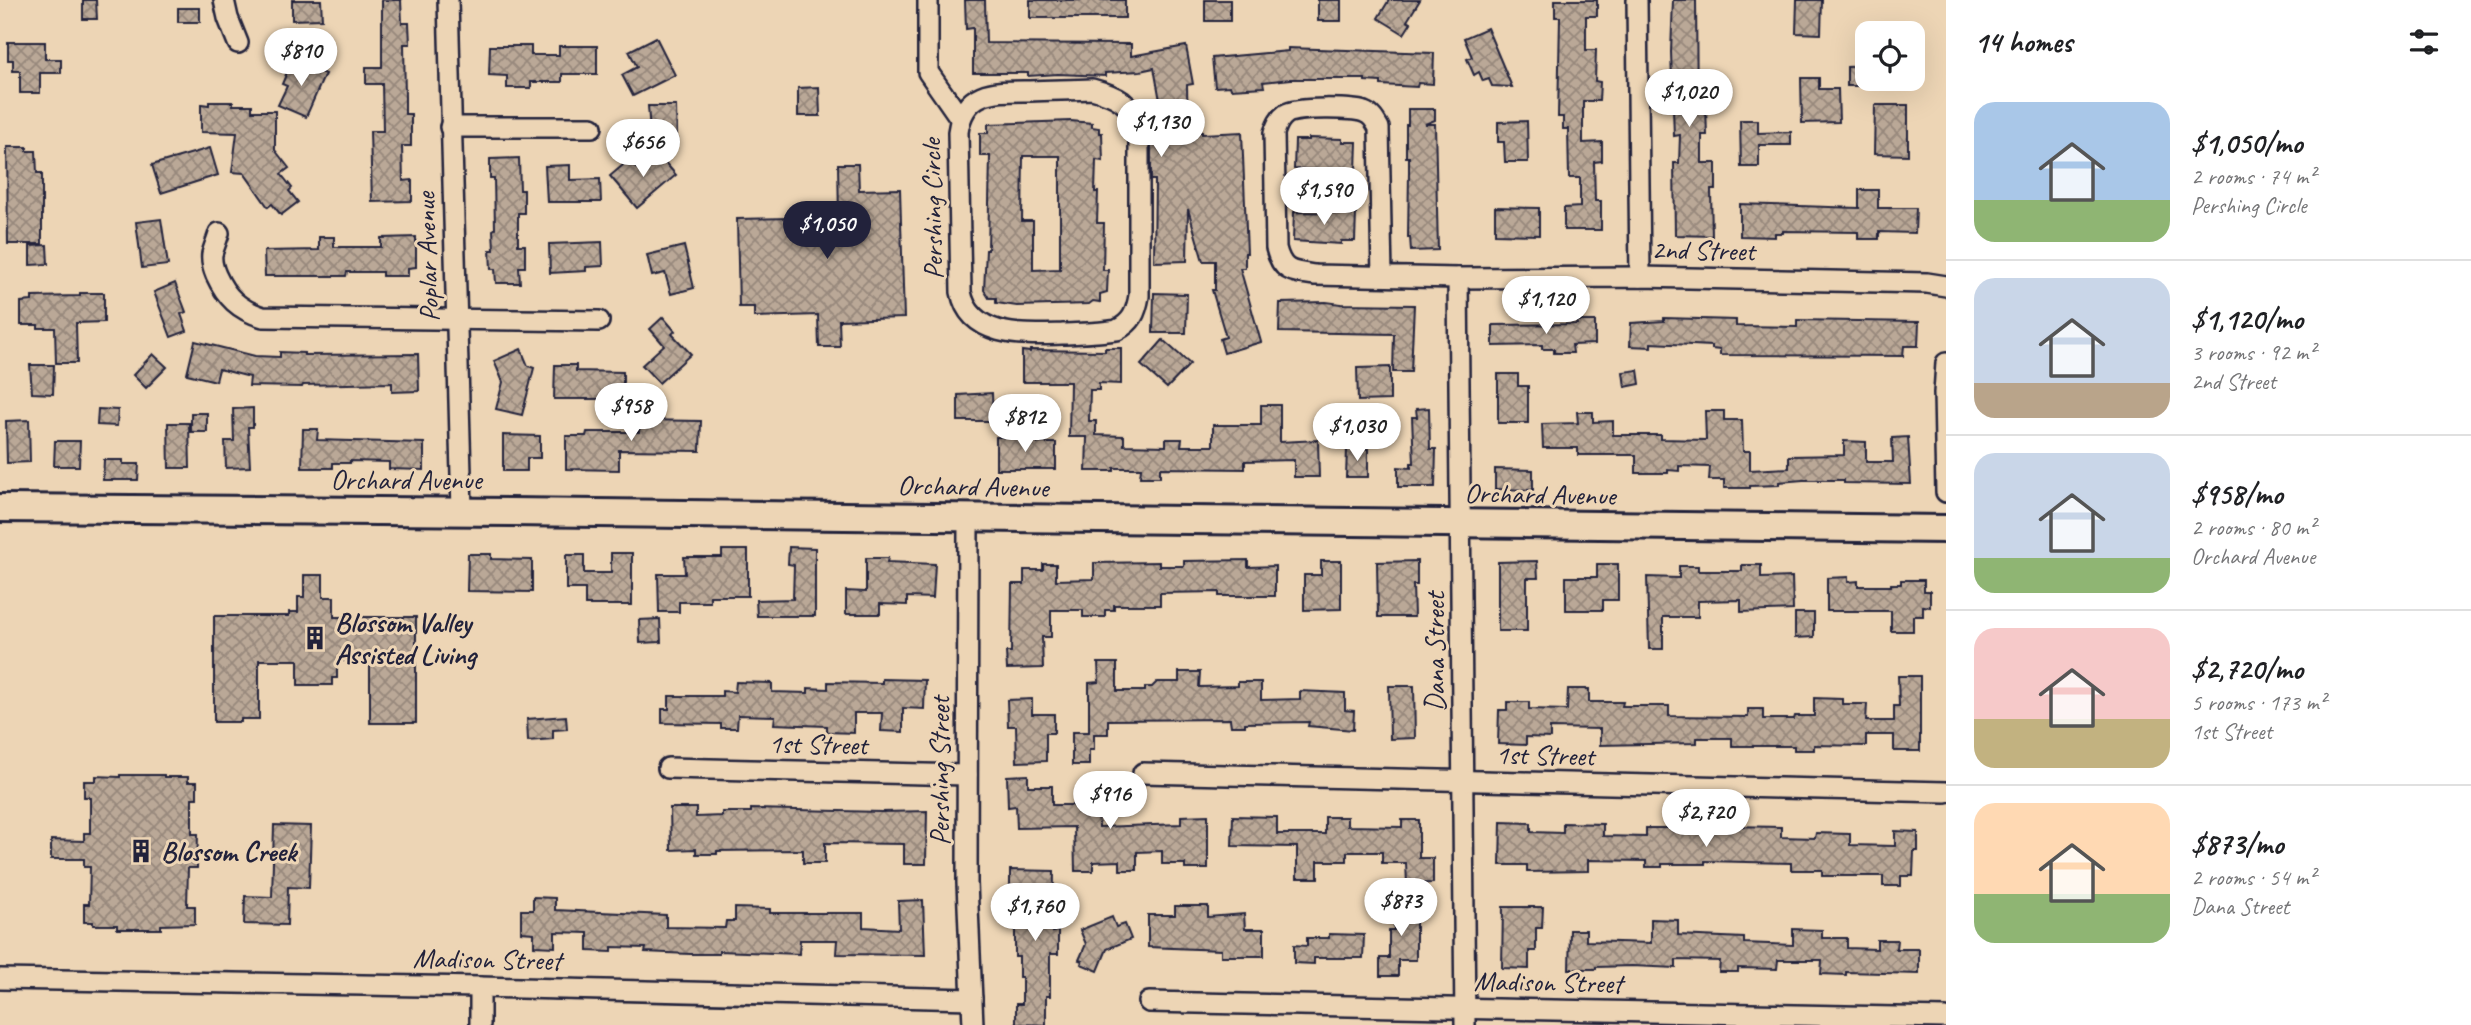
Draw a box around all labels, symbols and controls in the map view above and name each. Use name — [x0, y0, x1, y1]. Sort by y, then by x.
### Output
map controls — [1855, 21, 1925, 91]
button: locate — [1855, 21, 1925, 91]
text: 14 homes — [1974, 23, 2072, 61]
icon: filters — [2405, 23, 2443, 61]
pin: $810 — [260, 28, 342, 88]
text: $810 — [280, 36, 322, 65]
pin: $1,020 — [1632, 69, 1746, 129]
text: $1,020 — [1661, 77, 1717, 106]
pin: $1,130 — [1104, 100, 1218, 159]
text: $1,130 — [1133, 107, 1189, 136]
pin: $656 — [602, 120, 684, 179]
text: $1,050/mo — [2191, 124, 2302, 162]
text: $656 — [622, 127, 664, 156]
icon: home — [2030, 130, 2114, 214]
street label: Pershing Circle — [913, 136, 951, 280]
text: 2 rooms · 74 m² — [2191, 162, 2315, 191]
pin: $1,590 — [1267, 168, 1381, 227]
text: $1,590 — [1296, 175, 1352, 204]
street label: Poplar Avenue — [407, 190, 447, 322]
text: Pershing Circle — [2191, 191, 2307, 220]
pin: $1,050 — [770, 202, 884, 261]
text: $1,050 — [799, 209, 855, 238]
street label: 2nd Street — [1651, 232, 1758, 268]
pin: $1,120 — [1489, 276, 1603, 336]
text: $1,120 — [1518, 284, 1574, 313]
text: $1,120/mo — [2191, 300, 2303, 338]
icon: home — [2030, 306, 2114, 390]
text: 3 rooms · 92 m² — [2191, 338, 2315, 367]
text: 2nd Street — [2191, 367, 2276, 396]
pin: $958 — [590, 384, 672, 443]
text: $958 — [611, 391, 651, 420]
pin: $812 — [984, 394, 1066, 454]
text: $812 — [1004, 402, 1046, 431]
pin: $1,030 — [1300, 404, 1414, 463]
text: $1,030 — [1329, 411, 1385, 440]
street label: Orchard Avenue — [330, 462, 483, 497]
street label: Orchard Avenue — [897, 467, 1051, 505]
street label: Orchard Avenue — [1464, 475, 1618, 513]
text: $958/mo — [2191, 475, 2283, 513]
icon: home — [2030, 481, 2114, 565]
text: 2 rooms · 80 m² — [2191, 513, 2315, 542]
text: Orchard Avenue — [2191, 542, 2315, 571]
street label: Dana Street — [1417, 590, 1452, 712]
place label: Blossom Valley Assisted Living — [335, 605, 479, 672]
building icon: Blossom Valley Assisted Living — [301, 624, 329, 652]
text: $2,720/mo — [2191, 650, 2303, 688]
icon: home — [2030, 656, 2114, 740]
text: 5 rooms · 173 m² — [2191, 688, 2326, 717]
street label: Pershing Street — [922, 694, 957, 845]
text: 1st Street — [2191, 717, 2272, 746]
street label: 1st Street — [768, 726, 870, 762]
street label: 1st Street — [1495, 737, 1597, 773]
pin: $916 — [1069, 772, 1151, 831]
text: $916 — [1089, 779, 1131, 808]
pin: $2,720 — [1649, 790, 1763, 849]
text: $2,720 — [1678, 797, 1734, 826]
text: $873/mo — [2191, 825, 2283, 863]
icon: home — [2030, 831, 2114, 915]
place label: Blossom Creek — [161, 834, 299, 869]
building icon: Blossom Creek — [127, 837, 155, 865]
text: 2 rooms · 54 m² — [2191, 863, 2315, 892]
pin: $873 — [1360, 878, 1442, 938]
pin: $1,760 — [978, 884, 1092, 943]
text: $873 — [1380, 886, 1422, 915]
text: $1,760 — [1007, 891, 1063, 920]
text: Dana Street — [2191, 892, 2289, 921]
street label: Madison Street — [412, 940, 565, 978]
street label: Madison Street — [1473, 963, 1626, 1001]

